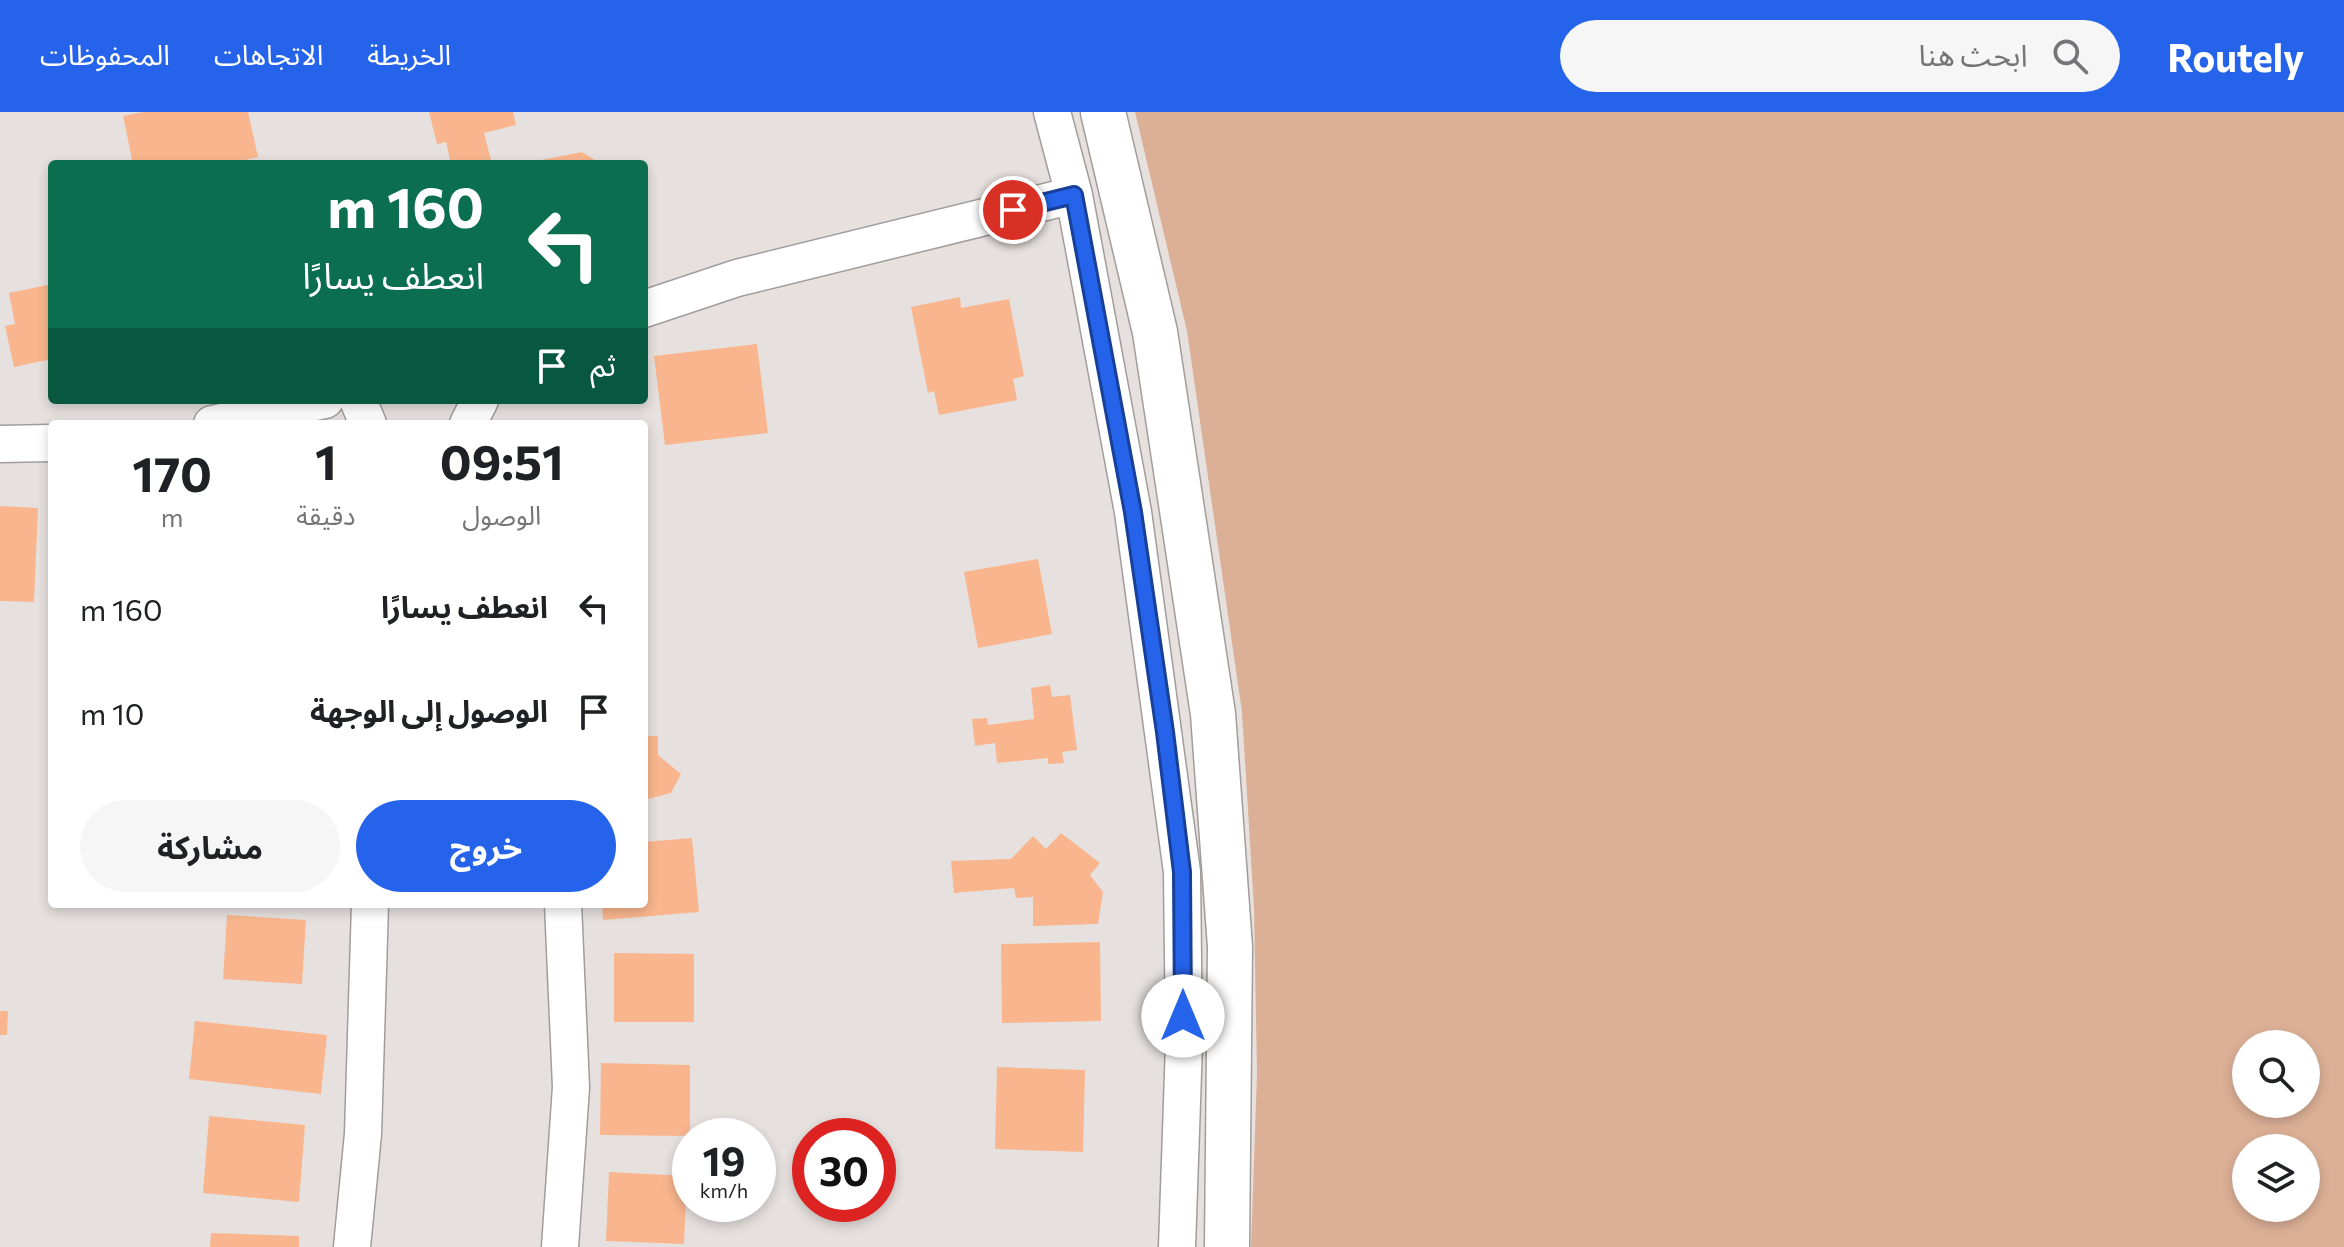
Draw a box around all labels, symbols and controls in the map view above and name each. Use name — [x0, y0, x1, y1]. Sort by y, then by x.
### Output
search box — [1560, 20, 2120, 92]
text: Routely — [2168, 33, 2304, 80]
icon: search — [2048, 34, 2092, 78]
text: ابحث هنا — [1918, 35, 2028, 72]
text: المحفوظات — [40, 37, 170, 71]
text: الاتجاهات — [214, 37, 323, 71]
text: الخريطة — [367, 37, 451, 71]
text: 160 m — [327, 171, 484, 240]
pin — [979, 176, 1047, 244]
icon: arrive — [991, 188, 1035, 232]
icon: left — [512, 192, 616, 296]
text: انعطف يسارًا — [302, 252, 484, 296]
icon: arrive — [530, 344, 574, 388]
text: ثم — [590, 345, 616, 382]
text: 1 — [315, 431, 337, 490]
text: 09:51 — [440, 431, 564, 490]
text: 170 — [132, 443, 212, 502]
text: دقيقة — [296, 499, 356, 530]
text: الوصول — [462, 499, 541, 530]
text: m — [161, 501, 183, 532]
icon: left — [572, 586, 616, 630]
text: انعطف يسارًا — [381, 587, 548, 624]
text: 160 m — [80, 590, 163, 627]
icon: arrive — [572, 690, 616, 734]
text: الوصول إلى الوجهة — [310, 691, 548, 728]
text: 10 m — [80, 694, 144, 731]
button: مشاركة — [80, 800, 340, 892]
button: خروج — [356, 800, 616, 892]
position arrow — [1141, 974, 1225, 1058]
map controls — [2232, 1030, 2320, 1222]
button: search — [2232, 1030, 2320, 1118]
speed limit sign: 30 — [792, 1118, 896, 1222]
button: layers — [2232, 1134, 2320, 1222]
text: 19 — [703, 1135, 745, 1184]
text: km/h — [700, 1178, 748, 1202]

